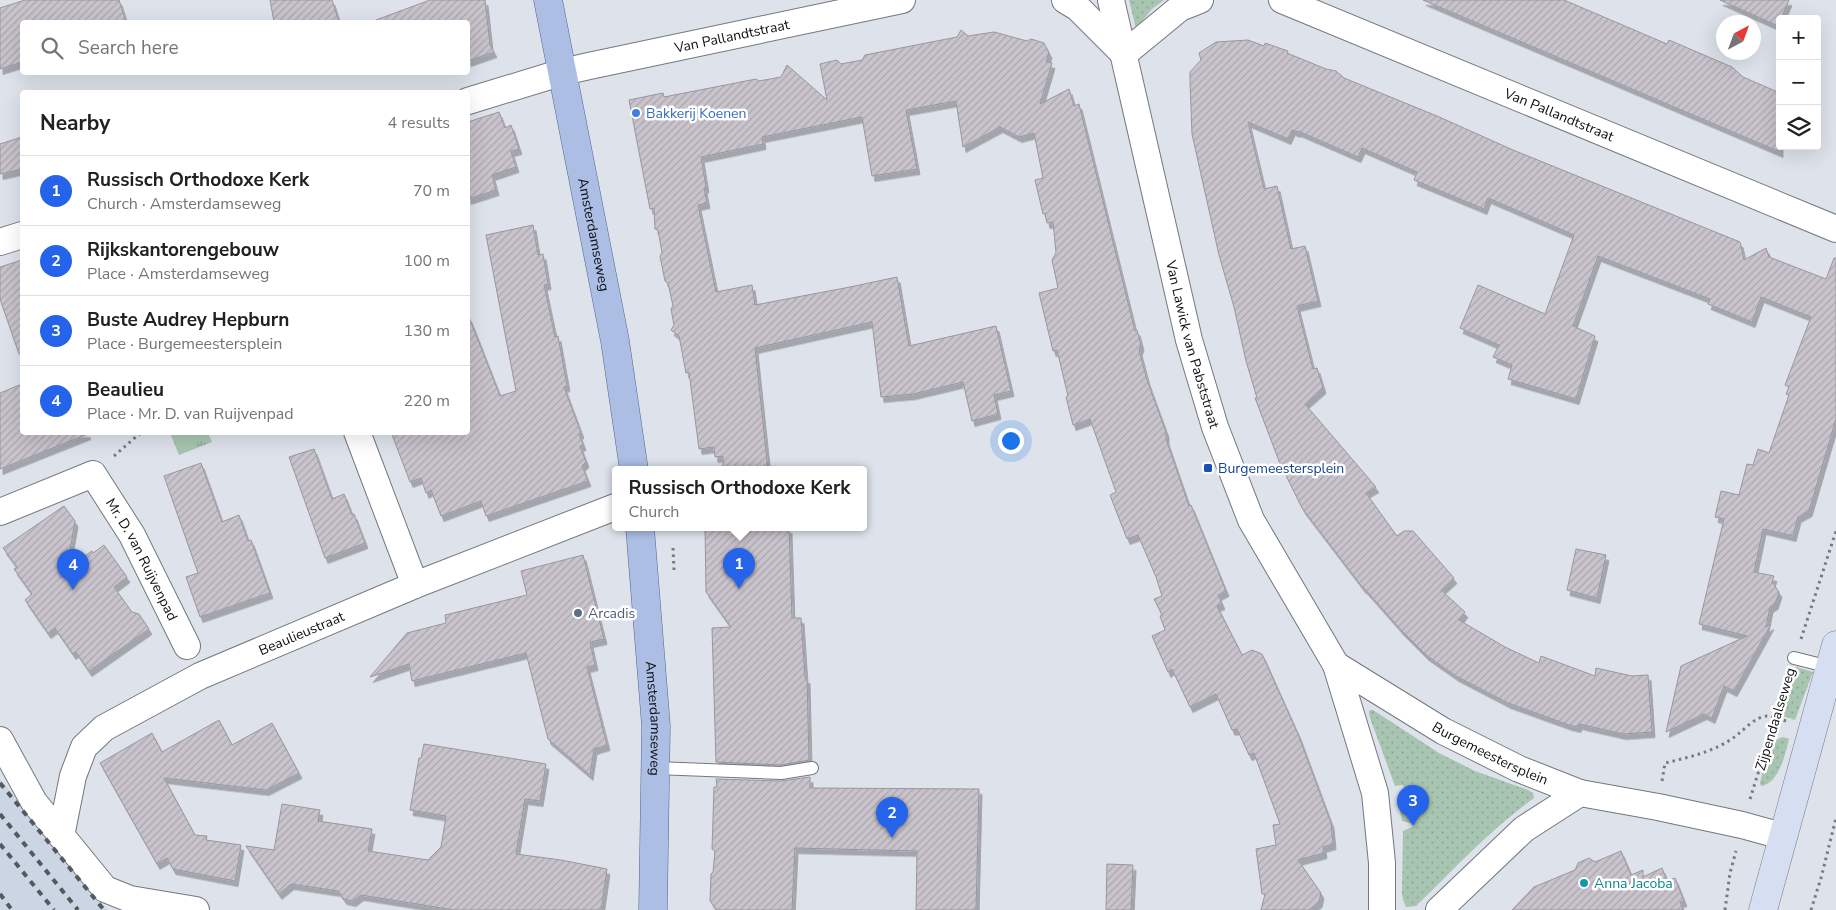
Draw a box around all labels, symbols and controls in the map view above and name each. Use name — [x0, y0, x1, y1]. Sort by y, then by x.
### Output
street label: Van Pallandtstraat — [672, 15, 791, 58]
north arrow — [1716, 15, 1761, 60]
map controls — [1776, 15, 1821, 150]
button: + — [1776, 15, 1821, 60]
search box — [20, 20, 470, 75]
icon: search — [38, 34, 66, 62]
text: Search here — [78, 35, 179, 61]
button: − — [1776, 60, 1821, 105]
street label: Van Pallandtstraat — [1501, 84, 1617, 146]
place label: Bakkerij Koenen — [646, 104, 747, 123]
button: layers — [1776, 105, 1821, 150]
marker: Bakkerij Koenen — [630, 107, 642, 119]
text: Nearby — [40, 109, 110, 137]
text: 4 results — [388, 112, 450, 134]
text: Russisch Orthodoxe Kerk — [87, 167, 309, 193]
street label: Amsterdamseweg — [573, 176, 614, 293]
text: 1 — [51, 180, 61, 202]
text: 70 m — [413, 180, 450, 202]
text: Church · Amsterdamseweg — [87, 193, 281, 215]
text: Rijkskantorengebouw — [87, 237, 279, 263]
text: 2 — [51, 250, 61, 272]
text: 100 m — [403, 250, 450, 272]
street label: Van Lawick van Pabststraat — [1161, 258, 1224, 431]
text: Place · Amsterdamseweg — [87, 263, 269, 285]
text: Buste Audrey Hepburn — [87, 307, 289, 333]
text: 3 — [51, 320, 61, 342]
text: 130 m — [403, 320, 450, 342]
text: Place · Burgemeestersplein — [87, 333, 282, 355]
text: Beaulieu — [87, 377, 164, 403]
text: 4 — [51, 390, 61, 412]
text: 220 m — [403, 390, 450, 412]
text: Place · Mr. D. van Ruijvenpad — [87, 403, 294, 425]
your location — [998, 428, 1024, 454]
place label: Burgemeestersplein — [1218, 459, 1344, 478]
marker: Burgemeestersplein — [1202, 462, 1214, 474]
popup — [612, 466, 867, 531]
text: Russisch Orthodoxe Kerk — [628, 475, 851, 501]
street label: Mr. D. van Ruijvenpad — [101, 495, 182, 624]
text: Church — [628, 501, 679, 523]
pin: 1 — [723, 548, 755, 589]
pin: 4 — [57, 549, 89, 590]
place label: Arcadis — [588, 604, 635, 623]
street label: Beaulieustraat — [256, 607, 347, 660]
marker: Arcadis — [572, 607, 584, 619]
street label: Amsterdamseweg — [641, 660, 665, 776]
street label: Zijpendaalseweg — [1751, 665, 1800, 773]
street label: Burgemeestersplein — [1428, 718, 1551, 789]
pin: 3 — [1397, 785, 1429, 826]
pin: 2 — [876, 797, 908, 838]
place label: Anna Jacoba — [1594, 874, 1673, 893]
marker: Anna Jacoba — [1578, 877, 1590, 889]

